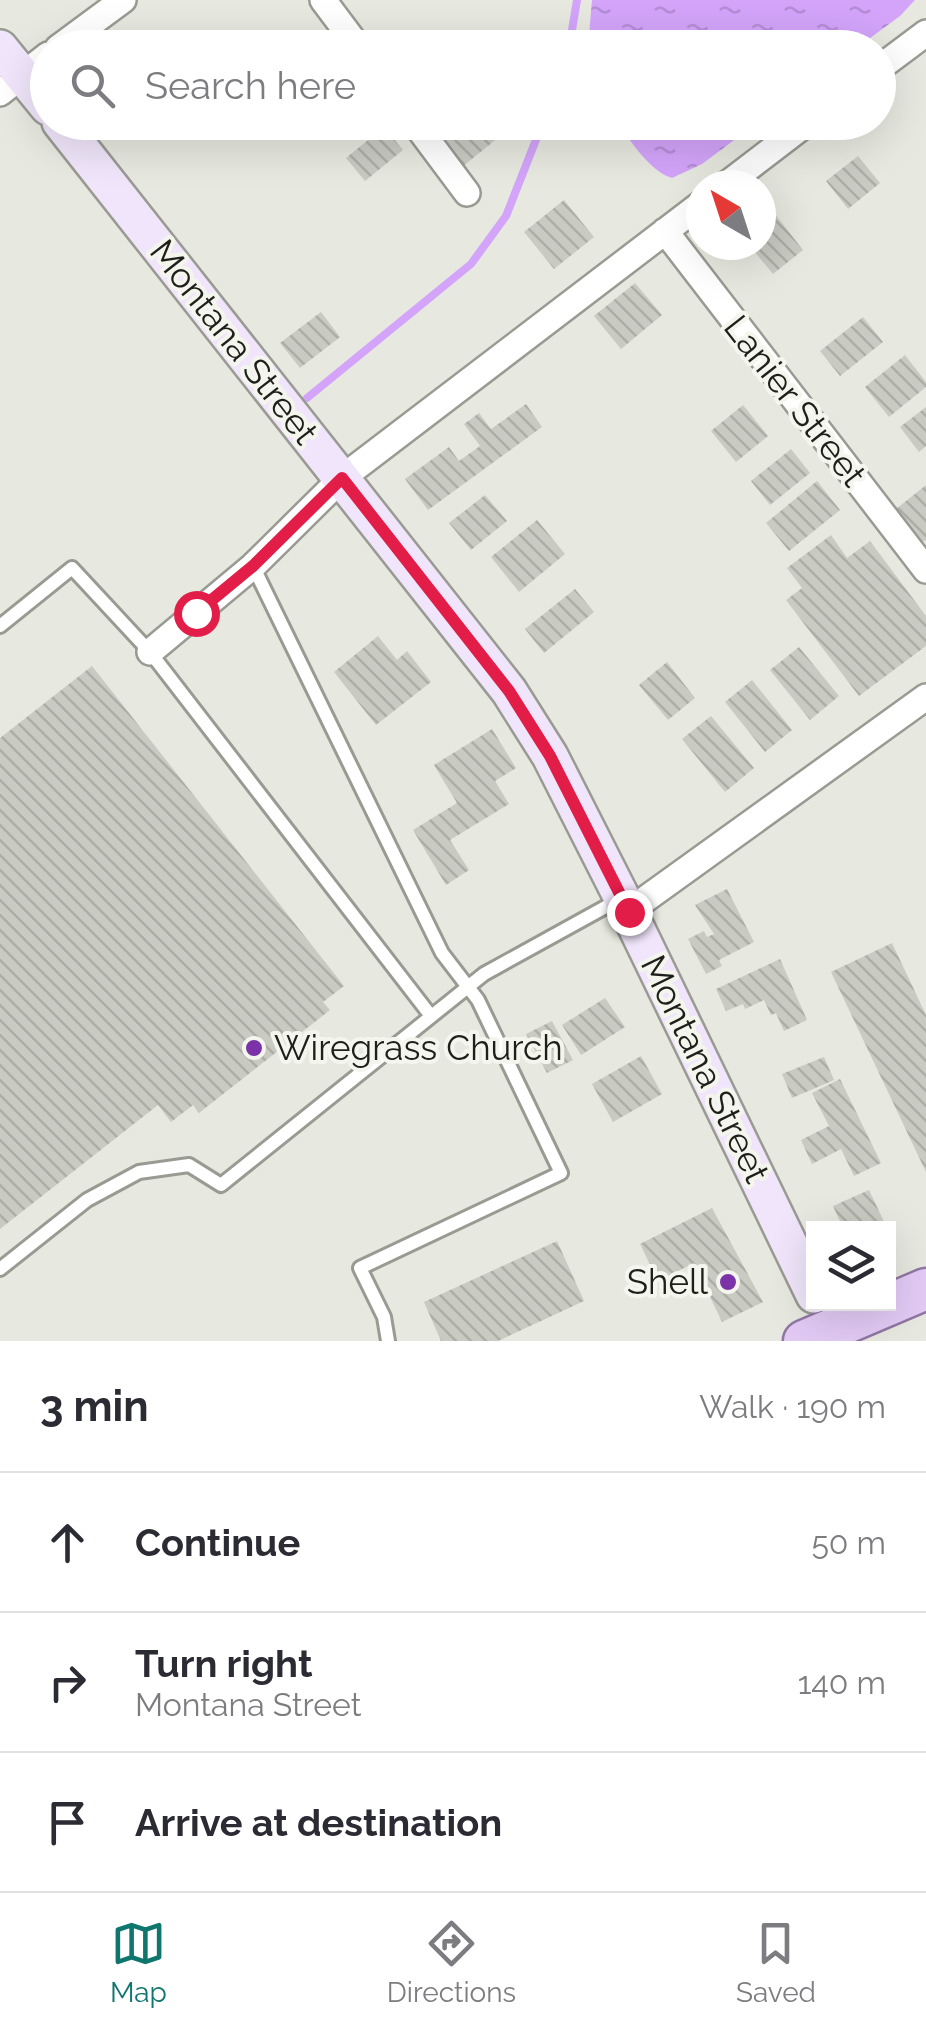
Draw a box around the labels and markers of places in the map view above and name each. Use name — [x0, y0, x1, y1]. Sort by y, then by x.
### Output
place label: Wiregrass Church — [274, 1027, 563, 1068]
marker: Wiregrass Church — [243, 1037, 265, 1059]
place label: Shell — [627, 1261, 708, 1302]
marker: Shell — [717, 1271, 739, 1293]

